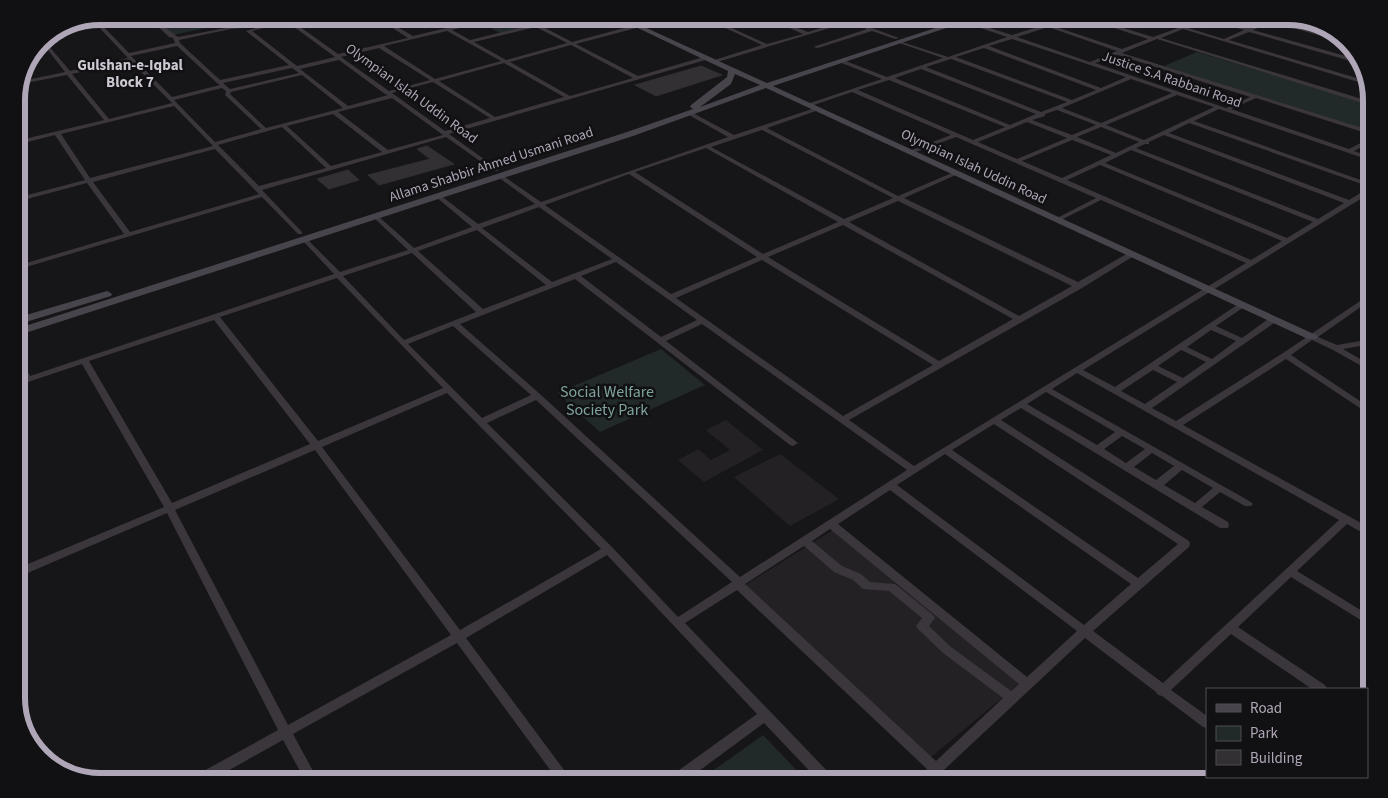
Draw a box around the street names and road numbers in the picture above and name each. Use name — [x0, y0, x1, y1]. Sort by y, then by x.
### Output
street label: Olympian Islah Uddin Road — [341, 39, 482, 149]
street label: Justice S.A Rabbani Road — [1099, 47, 1244, 113]
street label: Allama Shabbir Ahmed Usmani Road — [387, 122, 596, 207]
street label: Olympian Islah Uddin Road — [897, 124, 1050, 210]

